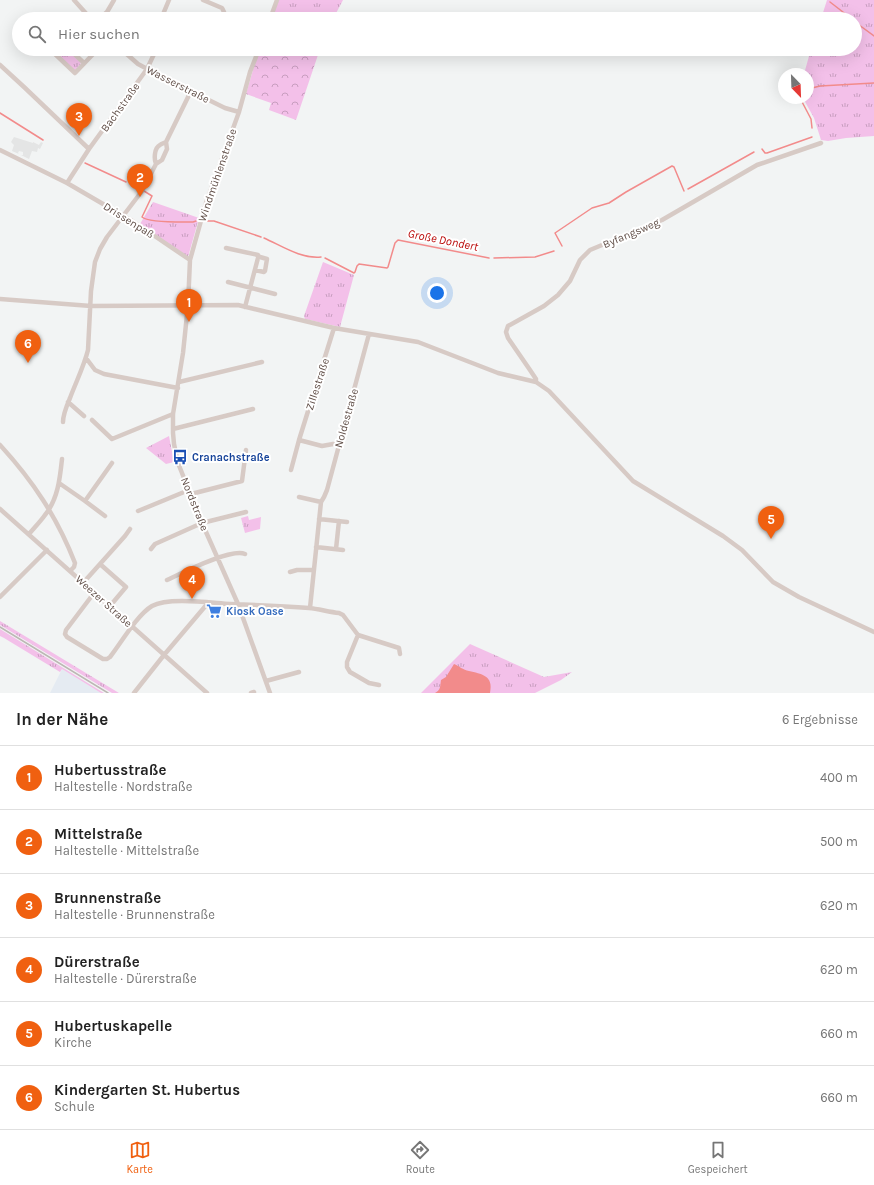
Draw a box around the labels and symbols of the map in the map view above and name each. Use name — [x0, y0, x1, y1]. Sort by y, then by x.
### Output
street label: Wasserstraße — [144, 63, 212, 106]
north arrow — [778, 68, 814, 104]
street label: Bachstraße — [98, 80, 143, 134]
pin: 3 — [66, 103, 92, 136]
street label: Windmühlenstraße — [195, 127, 240, 223]
pin: 2 — [127, 164, 153, 197]
street label: Drissenpaß — [101, 200, 157, 241]
street label: Byfangsweg — [601, 215, 662, 251]
water label: Große Dondert — [407, 226, 480, 254]
your location — [427, 283, 447, 303]
pin: 1 — [176, 289, 202, 322]
pin: 6 — [15, 330, 41, 363]
street label: Zillestraße — [303, 356, 332, 412]
street label: Noldestraße — [332, 387, 361, 449]
bus stop icon: Cranachstraße — [171, 448, 189, 466]
place label: Cranachstraße — [192, 451, 270, 464]
street label: Nordstraße — [178, 476, 211, 533]
pin: 5 — [758, 506, 784, 539]
pin: 4 — [179, 566, 205, 599]
street label: Weezer Straße — [73, 573, 135, 630]
supermarket icon: Kiosk Oase — [205, 602, 223, 620]
place label: Kiosk Oase — [226, 605, 284, 618]

